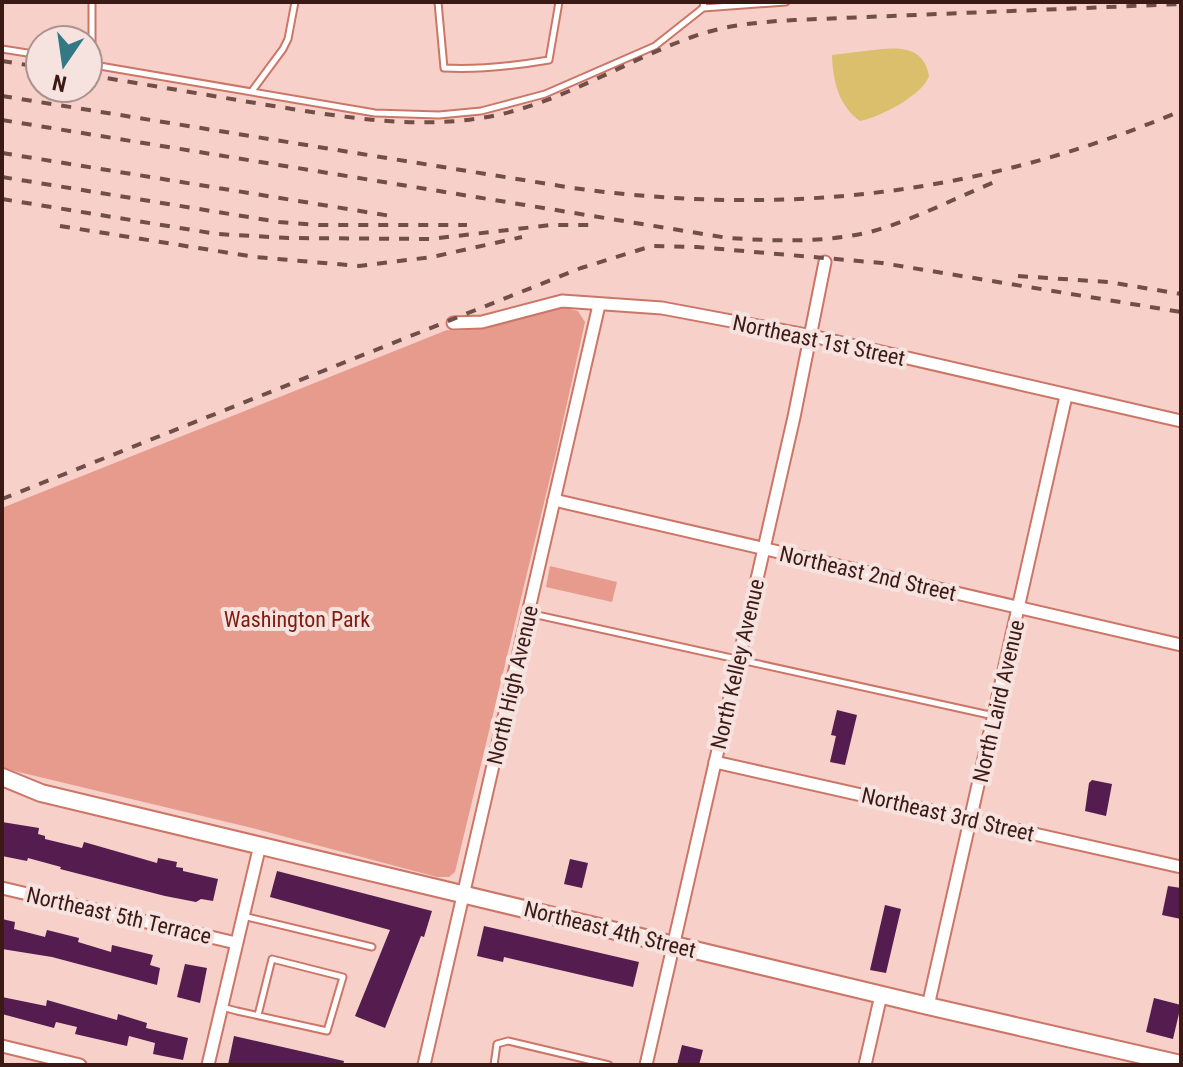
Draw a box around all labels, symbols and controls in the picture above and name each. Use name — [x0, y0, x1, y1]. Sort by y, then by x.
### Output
north arrow — [24, 24, 104, 104]
text: N — [50, 69, 69, 97]
street label: Northeast 1st Street — [730, 310, 907, 371]
street label: Northeast 2nd Street — [777, 541, 959, 606]
street label: North Kelley Avenue — [706, 577, 769, 752]
street label: North High Avenue — [482, 603, 543, 767]
park label: Washington Park — [224, 607, 370, 632]
street label: North Laird Avenue — [968, 617, 1029, 785]
street label: Northeast 3rd Street — [859, 782, 1037, 847]
street label: Northeast 5th Terrace — [24, 882, 214, 949]
street label: Northeast 4th Street — [521, 896, 698, 963]

